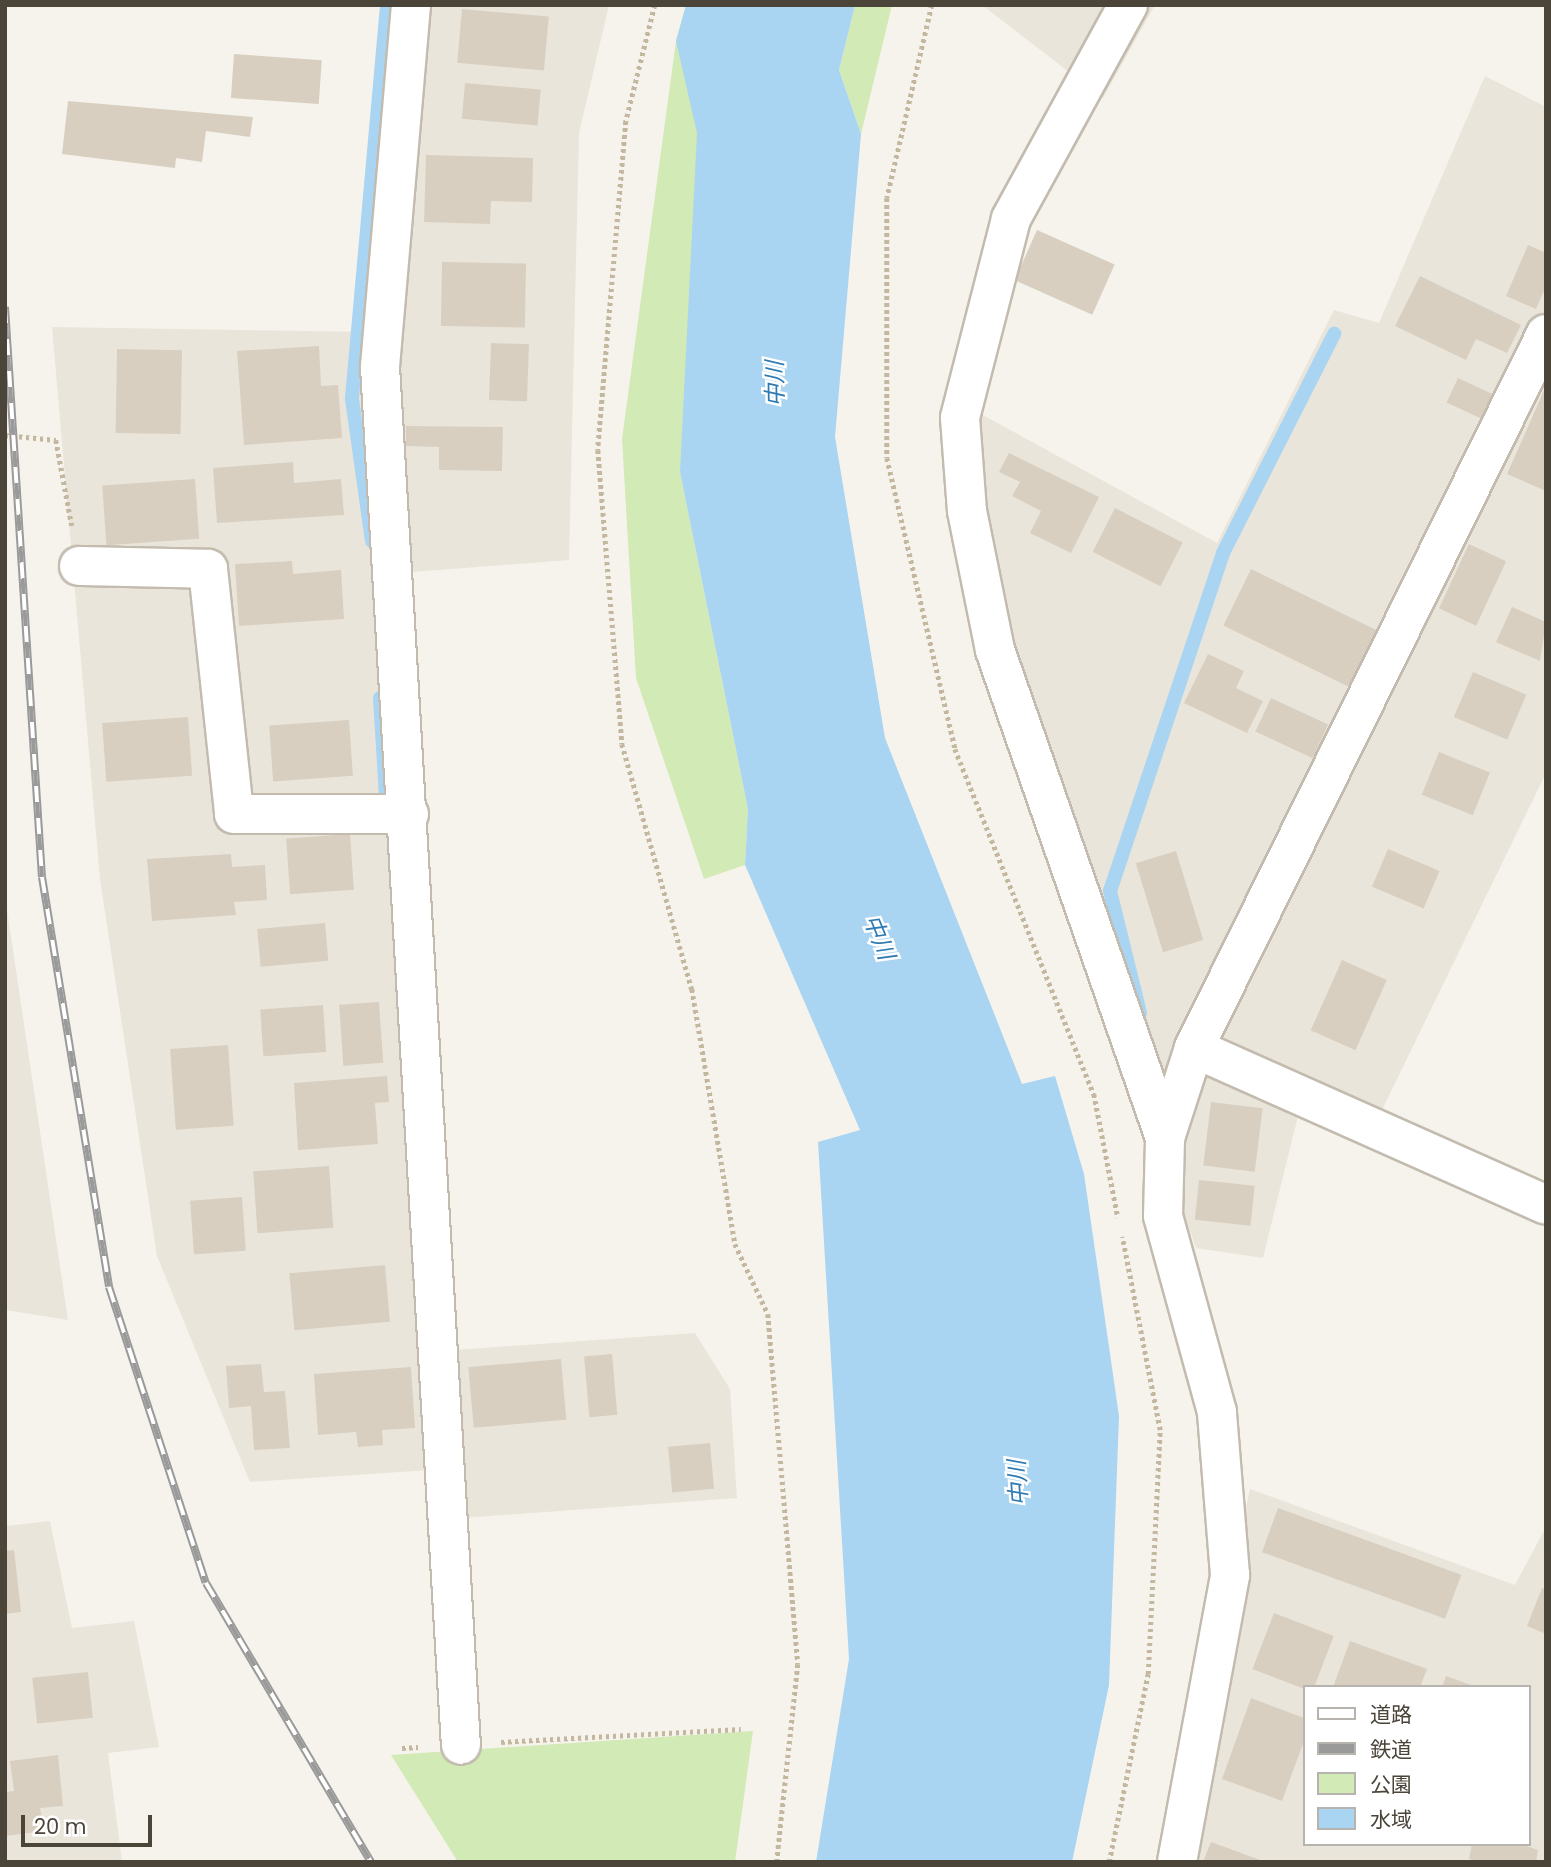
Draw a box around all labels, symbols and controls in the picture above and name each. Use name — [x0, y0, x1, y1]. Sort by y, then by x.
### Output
water label: 中川 — [761, 361, 789, 407]
water label: 中川 — [858, 911, 900, 963]
water label: 中川 — [1003, 1459, 1033, 1507]
legend — [1302, 1685, 1530, 1846]
text: 道路 — [1370, 1700, 1412, 1729]
text: 鉄道 — [1370, 1735, 1412, 1764]
text: 公園 — [1370, 1770, 1412, 1799]
scale bar — [24, 1800, 156, 1844]
text: 水域 — [1370, 1805, 1412, 1834]
text: 20 m — [34, 1812, 87, 1841]

